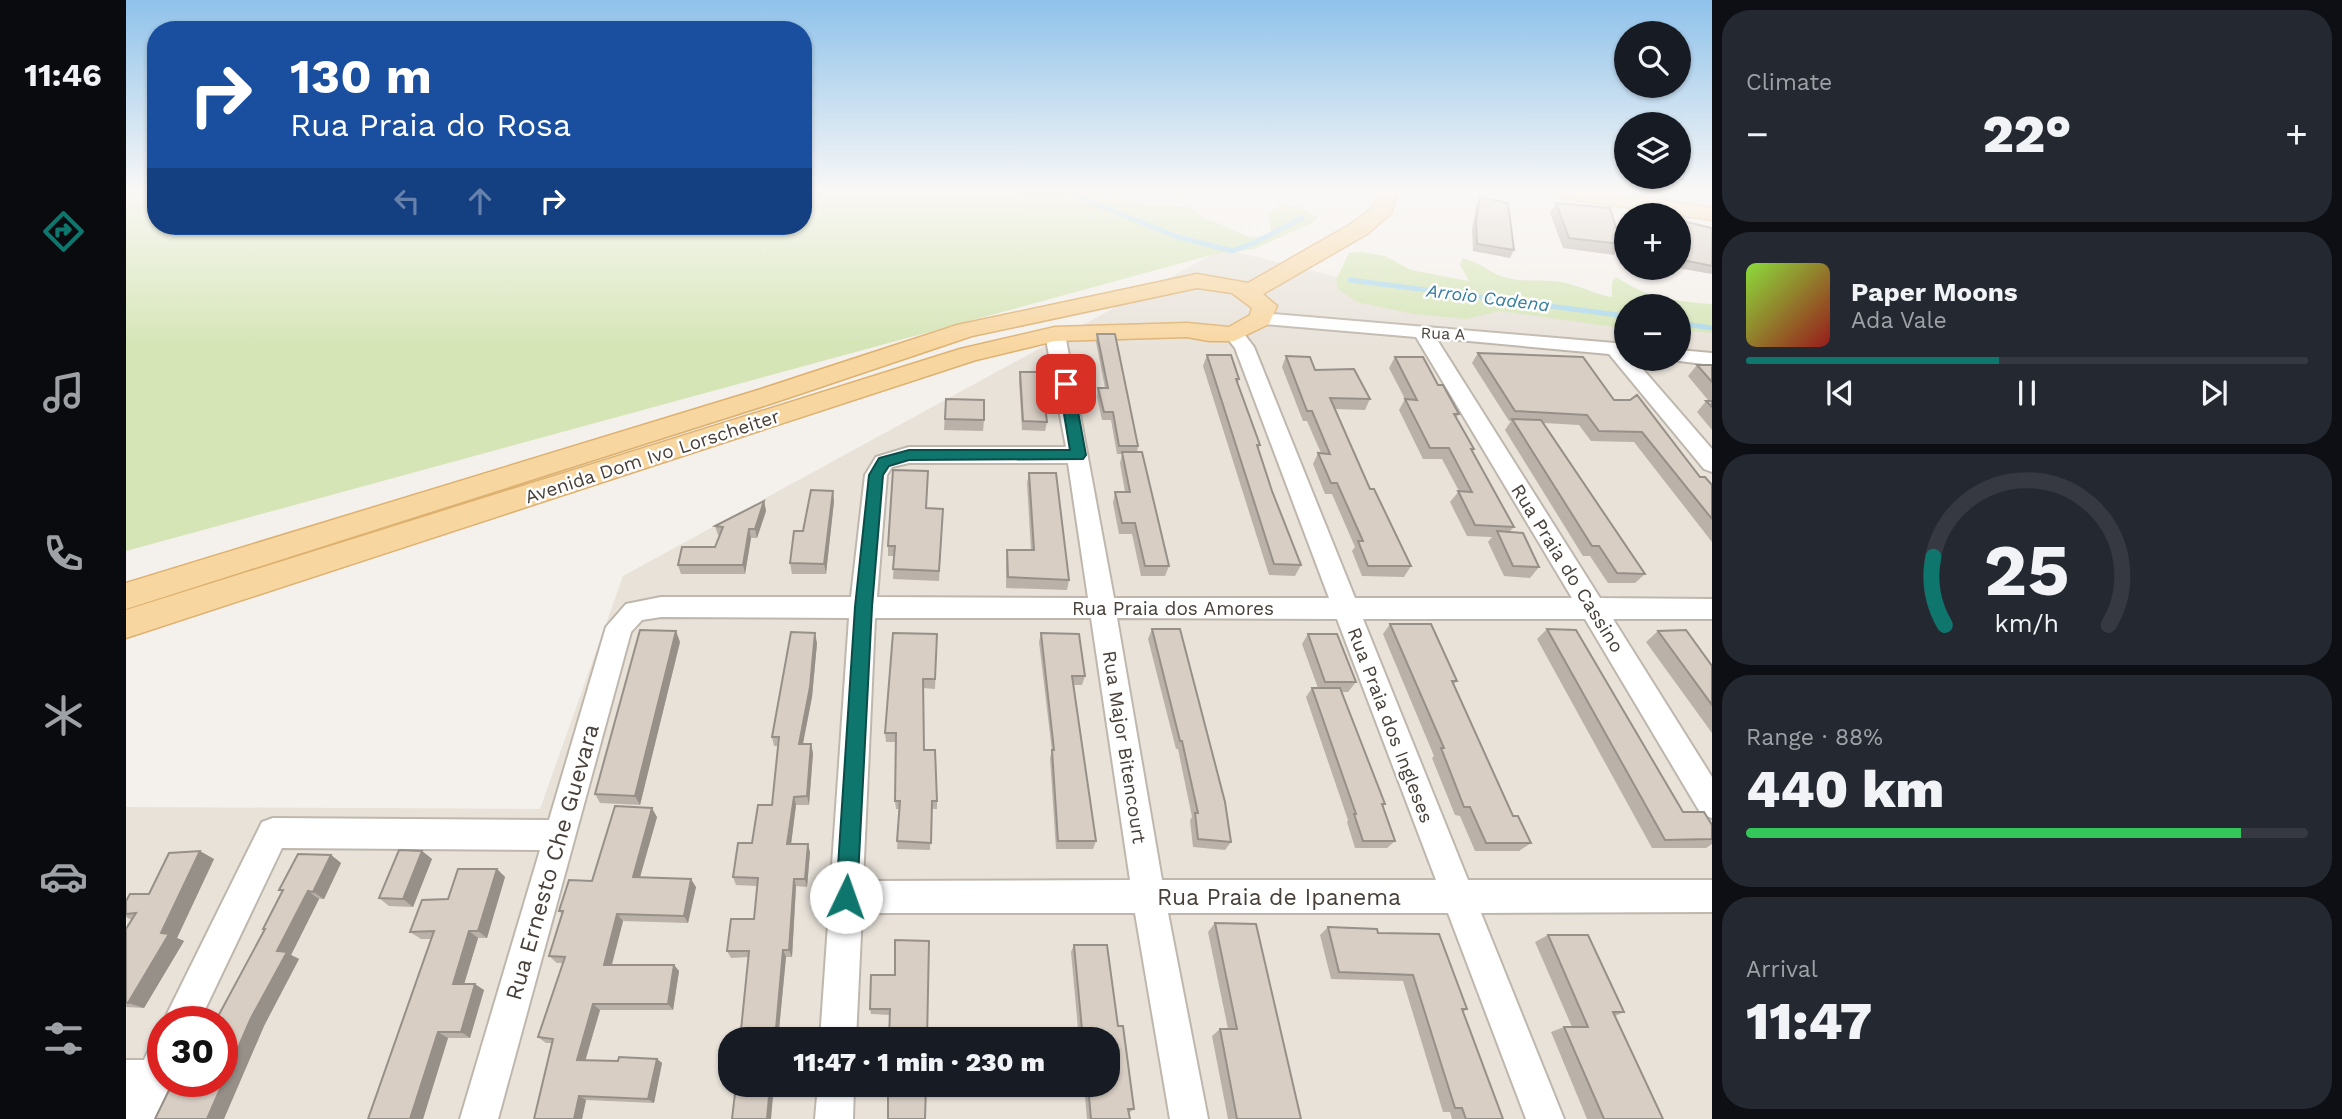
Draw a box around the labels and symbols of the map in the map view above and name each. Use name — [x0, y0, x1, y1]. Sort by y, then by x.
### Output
water label: Arroio Cadena — [1424, 279, 1551, 315]
street label: Rua A — [1420, 323, 1466, 344]
pin — [1036, 354, 1096, 414]
street label: Avenida Dom Ivo Lorscheiter — [522, 404, 783, 509]
street label: Rua Praia do Cassino — [1506, 480, 1629, 657]
street label: Rua Praia dos Amores — [1072, 597, 1274, 620]
street label: Rua Praia dos Ingleses — [1343, 624, 1438, 826]
street label: Rua Major Bitencourt — [1098, 649, 1151, 845]
street label: Rua Ernesto Che Guevara — [500, 721, 605, 1003]
position arrow — [809, 860, 883, 934]
street label: Rua Praia de Ipanema — [1157, 884, 1401, 911]
speed limit sign: 30 — [147, 1006, 238, 1097]

